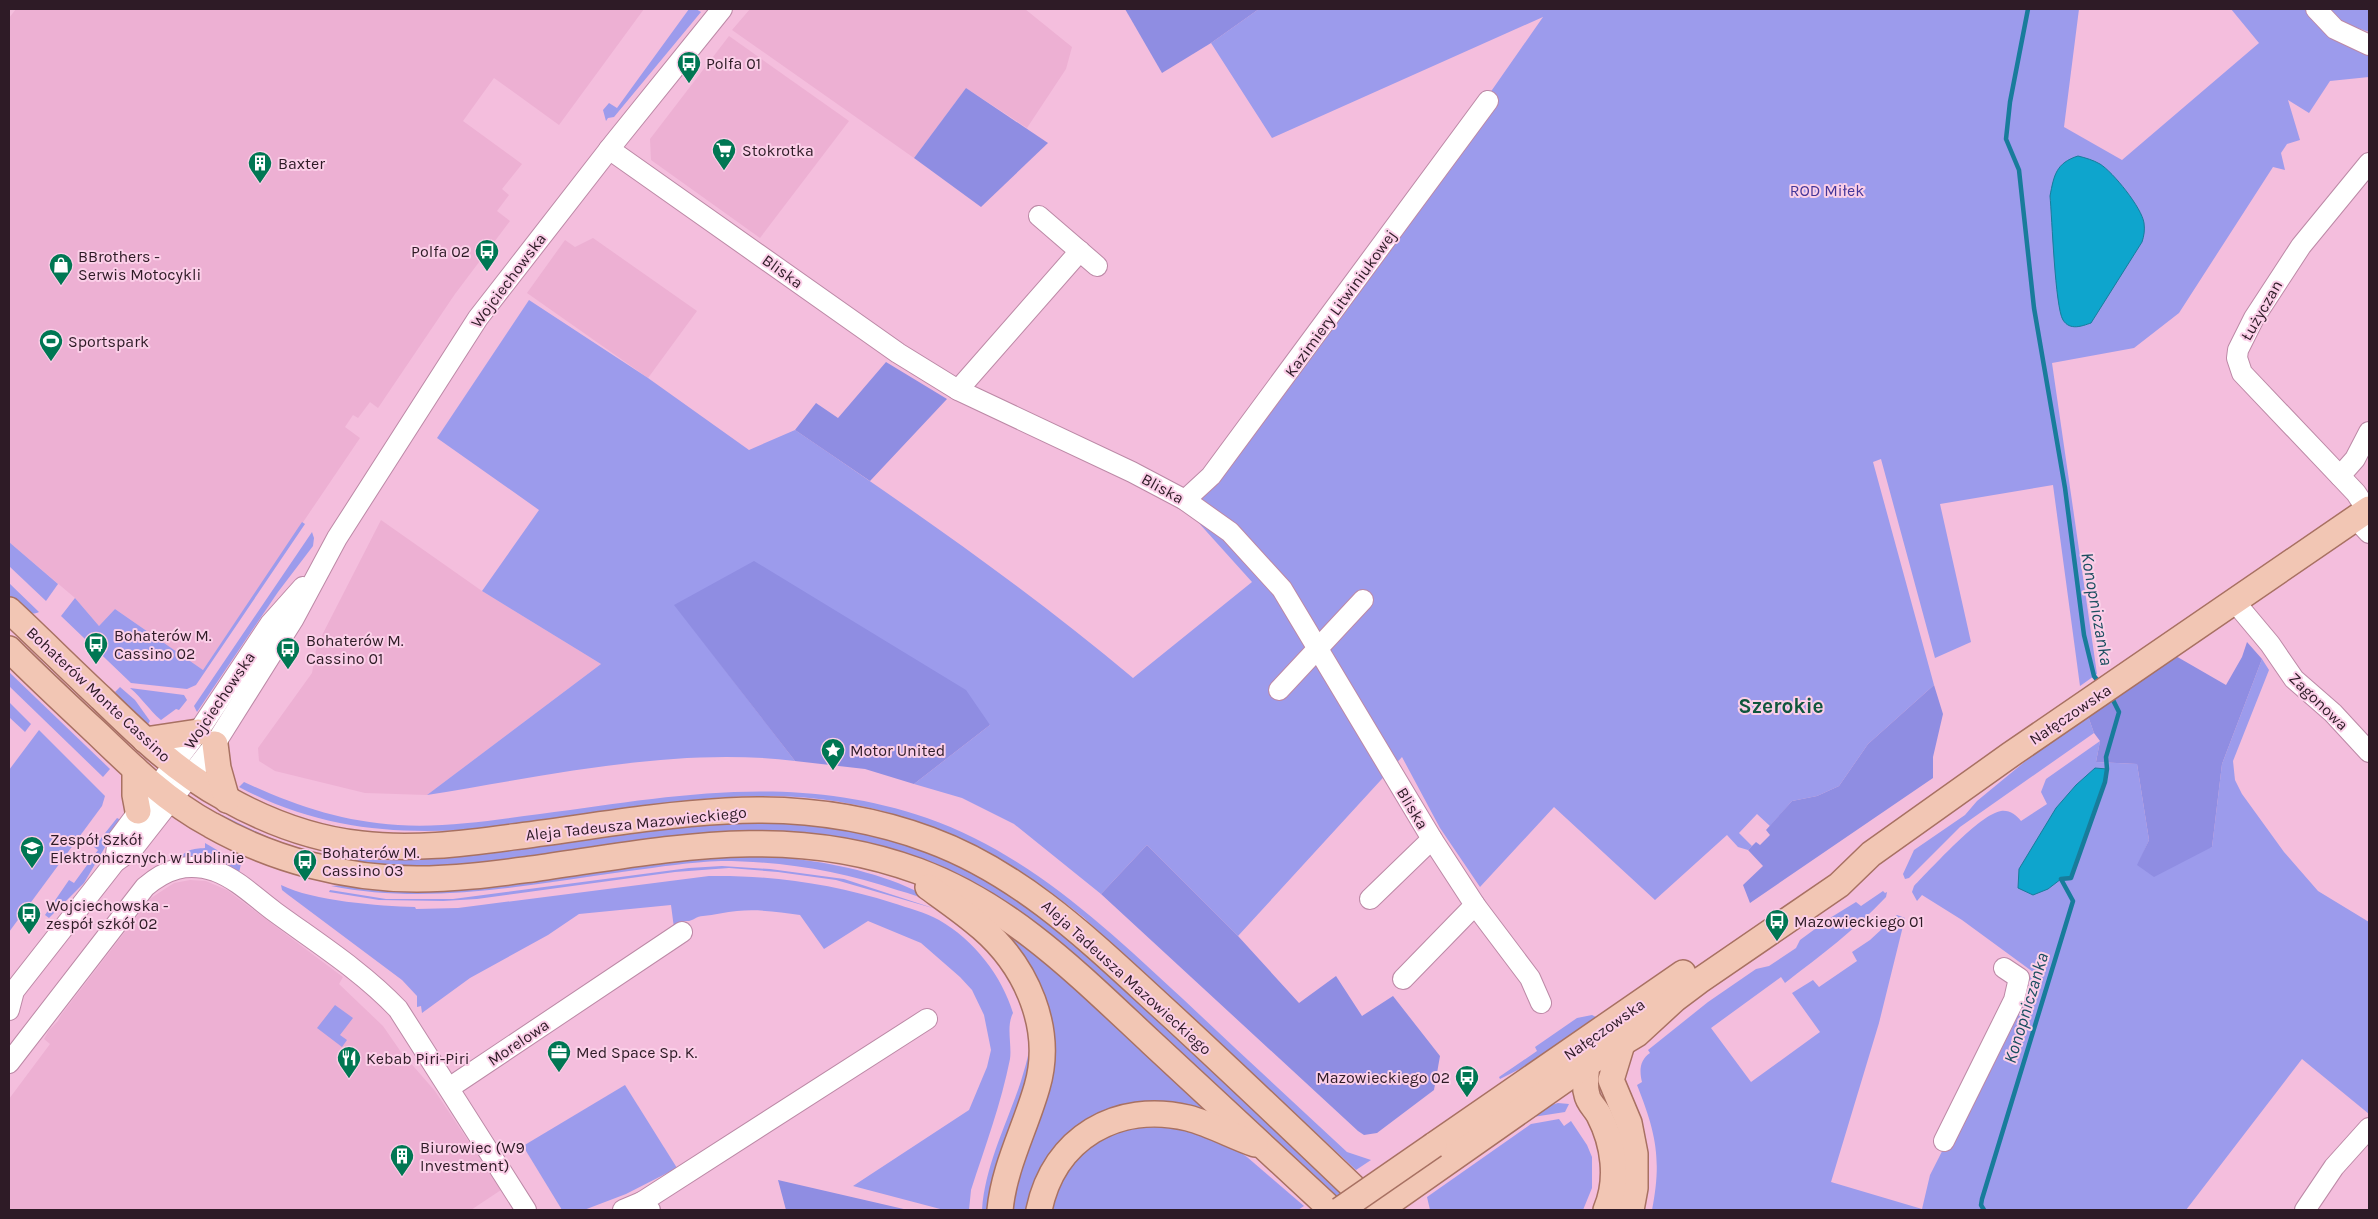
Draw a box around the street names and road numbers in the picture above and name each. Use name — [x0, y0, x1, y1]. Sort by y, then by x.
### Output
street label: Kazimiery Litwiniukowej — [1281, 226, 1400, 381]
street label: Wojciechowska — [467, 229, 550, 331]
street label: Bliska — [759, 250, 807, 292]
street label: Łużyczan — [2237, 277, 2286, 344]
street label: Bliska — [1138, 469, 1187, 508]
street label: Bohaterów Monte Cassino — [23, 623, 175, 766]
street label: Wojciechowska — [180, 648, 259, 753]
street label: Zagonowa — [2285, 669, 2352, 734]
street label: Nałęczowska — [2026, 680, 2115, 749]
street label: Bliska — [1393, 784, 1432, 833]
street label: Aleja Tadeusza Mazowieckiego — [525, 802, 748, 845]
street label: Aleja Tadeusza Mazowieckiego — [1038, 896, 1216, 1059]
street label: Nałęczowska — [1560, 994, 1649, 1064]
street label: Morelowa — [484, 1015, 553, 1070]

